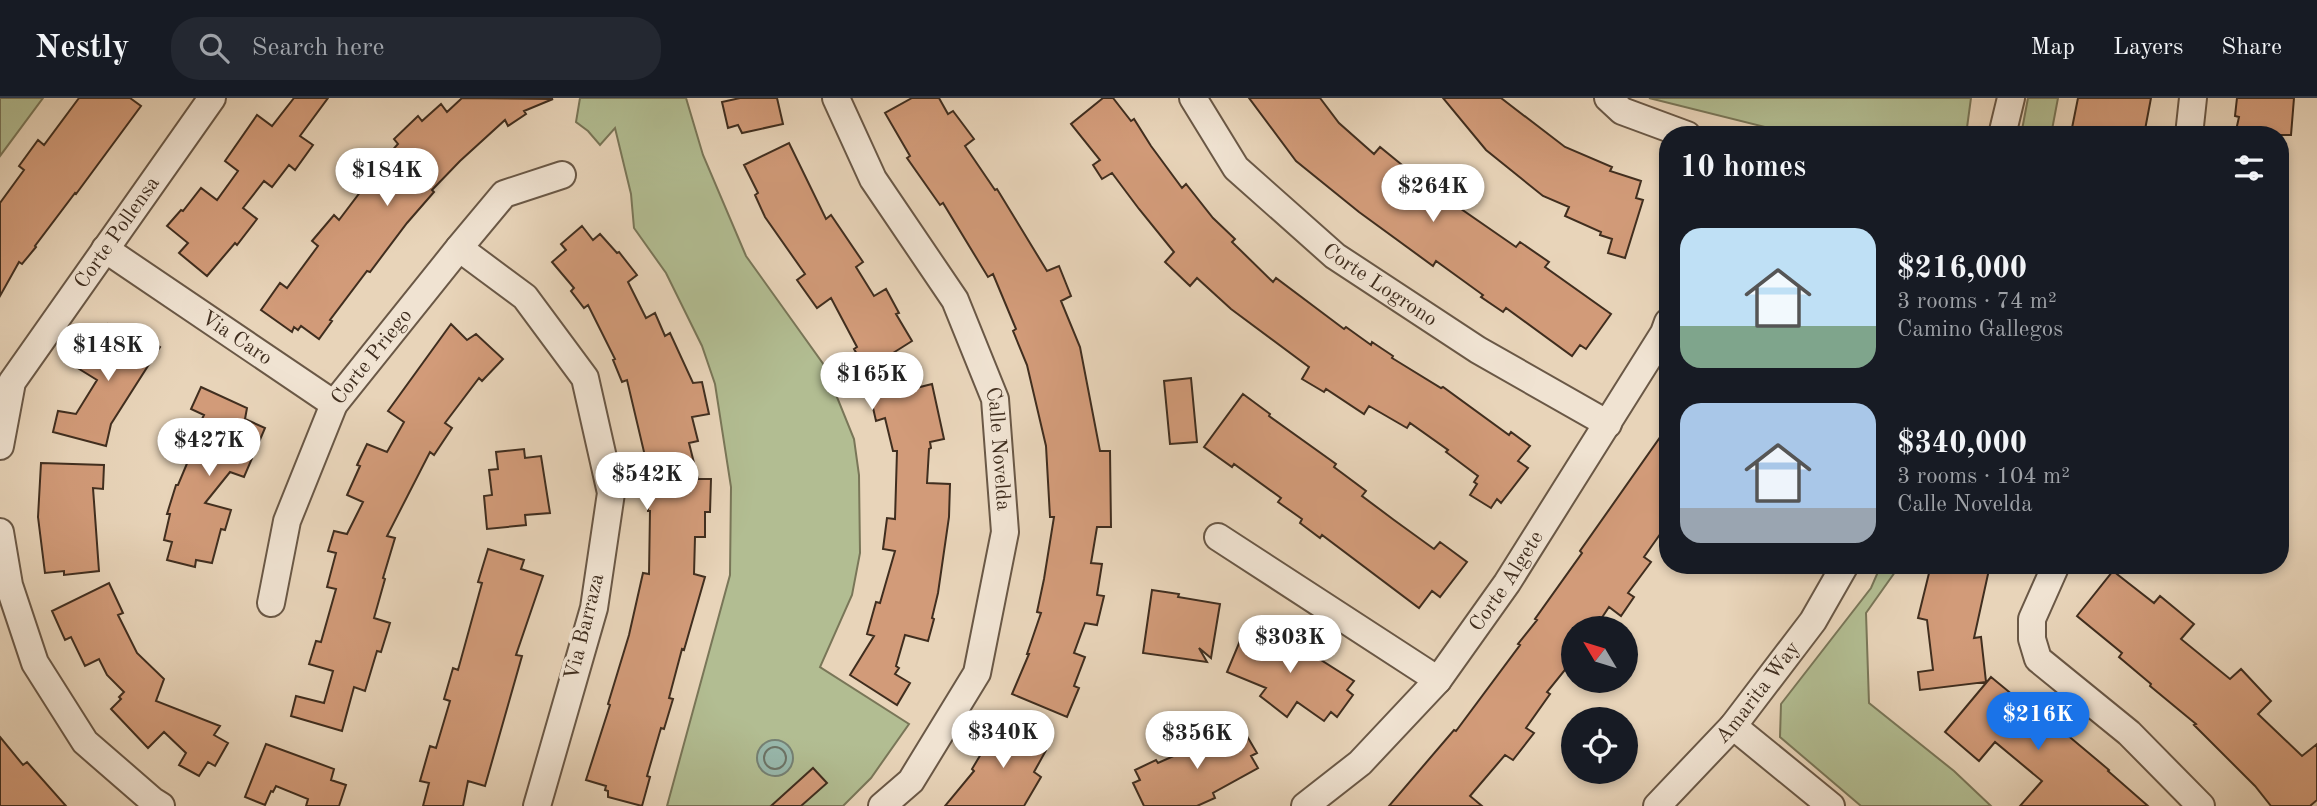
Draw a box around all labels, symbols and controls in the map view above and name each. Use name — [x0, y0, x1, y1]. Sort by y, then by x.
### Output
search box — [171, 17, 661, 80]
icon: search — [195, 29, 233, 67]
text: Nestly — [35, 32, 129, 65]
text: Search here — [251, 35, 385, 61]
text: Map — [2031, 36, 2075, 60]
text: Layers — [2113, 36, 2183, 60]
text: Share — [2221, 36, 2282, 60]
pin: $184K — [338, 148, 436, 208]
icon: filters — [2230, 149, 2268, 187]
text: 10 homes — [1680, 153, 1806, 183]
text: $184K — [351, 159, 423, 182]
pin: $264K — [1384, 164, 1482, 224]
street label: Corte Pollensa — [71, 173, 164, 292]
text: $264K — [1397, 175, 1469, 198]
street label: Corte Logrono — [1318, 240, 1441, 331]
text: $216,000 — [1897, 254, 2027, 284]
icon: home — [1736, 256, 1820, 340]
text: 3 rooms · 74 m² — [1897, 290, 2057, 313]
street label: Corte Priego — [327, 305, 416, 409]
street label: Via Caro — [197, 307, 276, 369]
text: Camino Gallegos — [1897, 318, 2063, 341]
pin: $148K — [59, 324, 157, 383]
text: $148K — [72, 334, 144, 357]
pin: $165K — [823, 352, 921, 412]
text: $165K — [836, 363, 908, 386]
street label: Calle Novelda — [981, 384, 1014, 511]
pin: $427K — [160, 418, 258, 478]
text: $427K — [173, 429, 245, 452]
text: $340,000 — [1897, 429, 2027, 459]
icon: home — [1736, 431, 1820, 515]
pin: $542K — [598, 452, 696, 512]
text: $542K — [611, 463, 683, 486]
text: 3 rooms · 104 m² — [1897, 465, 2070, 488]
text: Calle Novelda — [1897, 493, 2033, 516]
street label: Corte Algete — [1466, 527, 1547, 635]
street label: Via Barraza — [562, 571, 608, 683]
pin: $303K — [1241, 616, 1339, 675]
north arrow — [1561, 616, 1638, 693]
map controls — [1561, 616, 1638, 784]
text: $303K — [1254, 626, 1326, 649]
street label: Amarita Way — [1712, 638, 1804, 748]
pin: $216K — [1989, 692, 2087, 752]
text: $216K — [2002, 703, 2074, 726]
button: locate — [1561, 707, 1638, 784]
pin: $340K — [954, 710, 1052, 770]
pin: $356K — [1148, 712, 1246, 771]
text: $340K — [967, 721, 1039, 744]
text: $356K — [1161, 722, 1233, 745]

